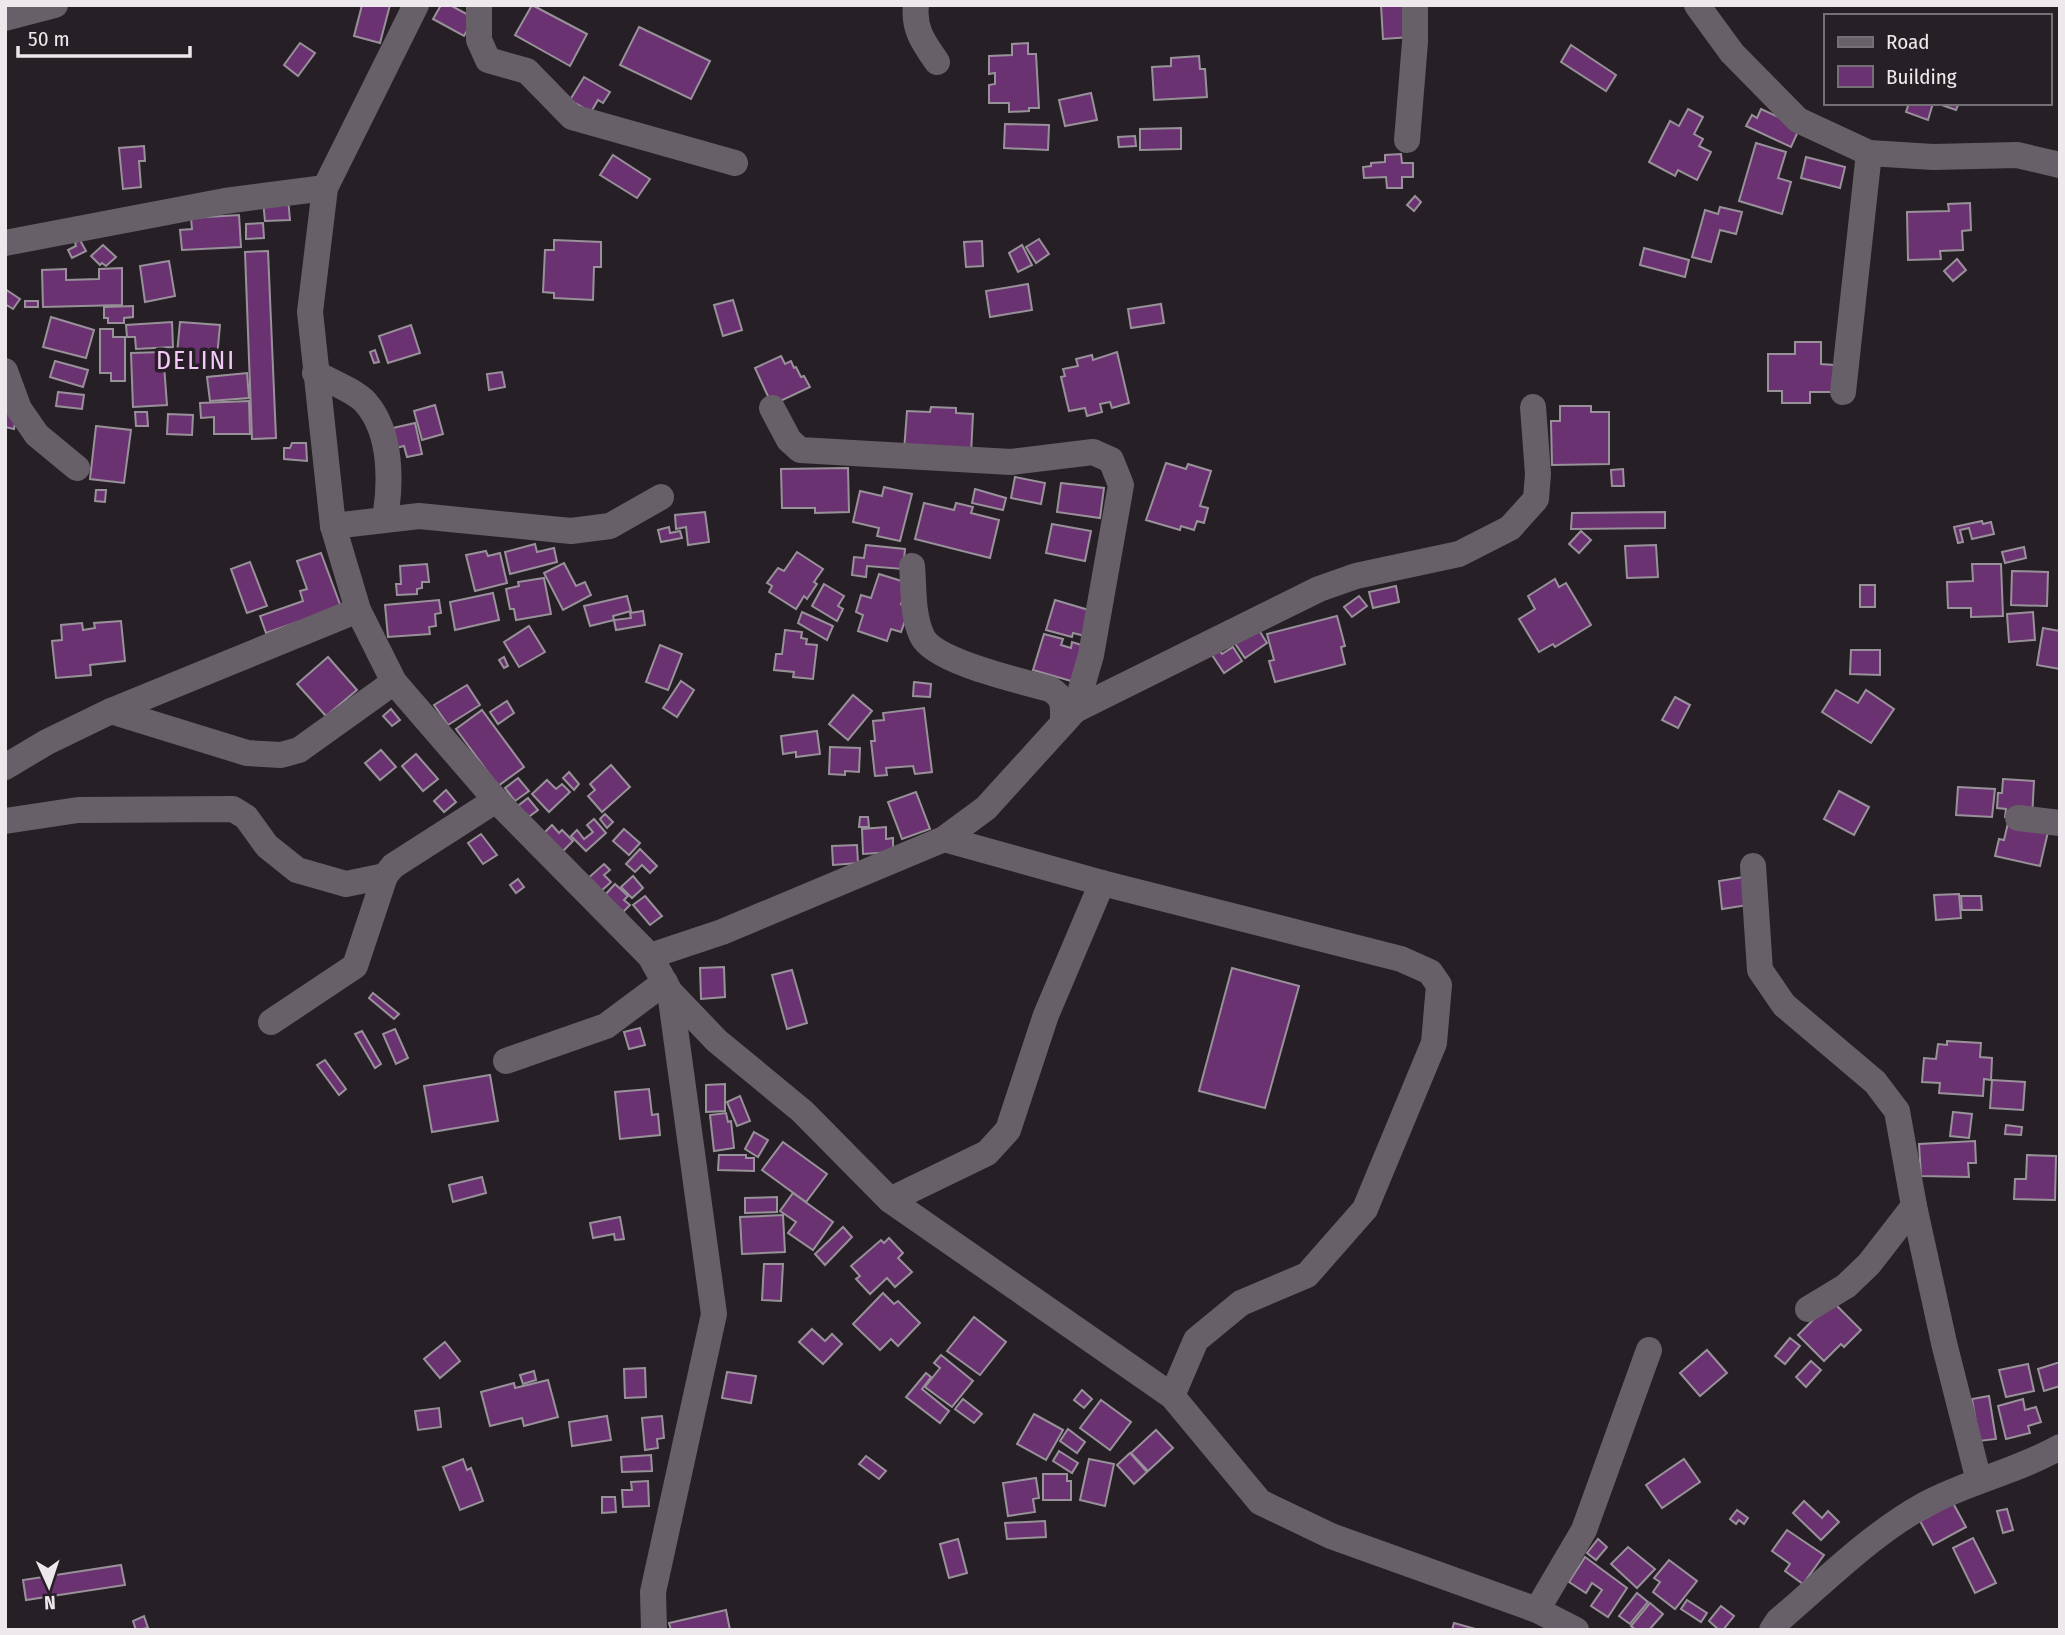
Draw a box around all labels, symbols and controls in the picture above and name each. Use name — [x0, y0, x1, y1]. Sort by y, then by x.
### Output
scale bar — [18, 14, 189, 58]
legend — [1824, 14, 2051, 105]
text: 50 m — [28, 26, 70, 52]
text: Road — [1886, 29, 1930, 55]
text: Building — [1886, 64, 1957, 90]
district label: DELINI — [156, 345, 236, 376]
north arrow — [14, 1551, 84, 1621]
text: N — [44, 1591, 56, 1614]

